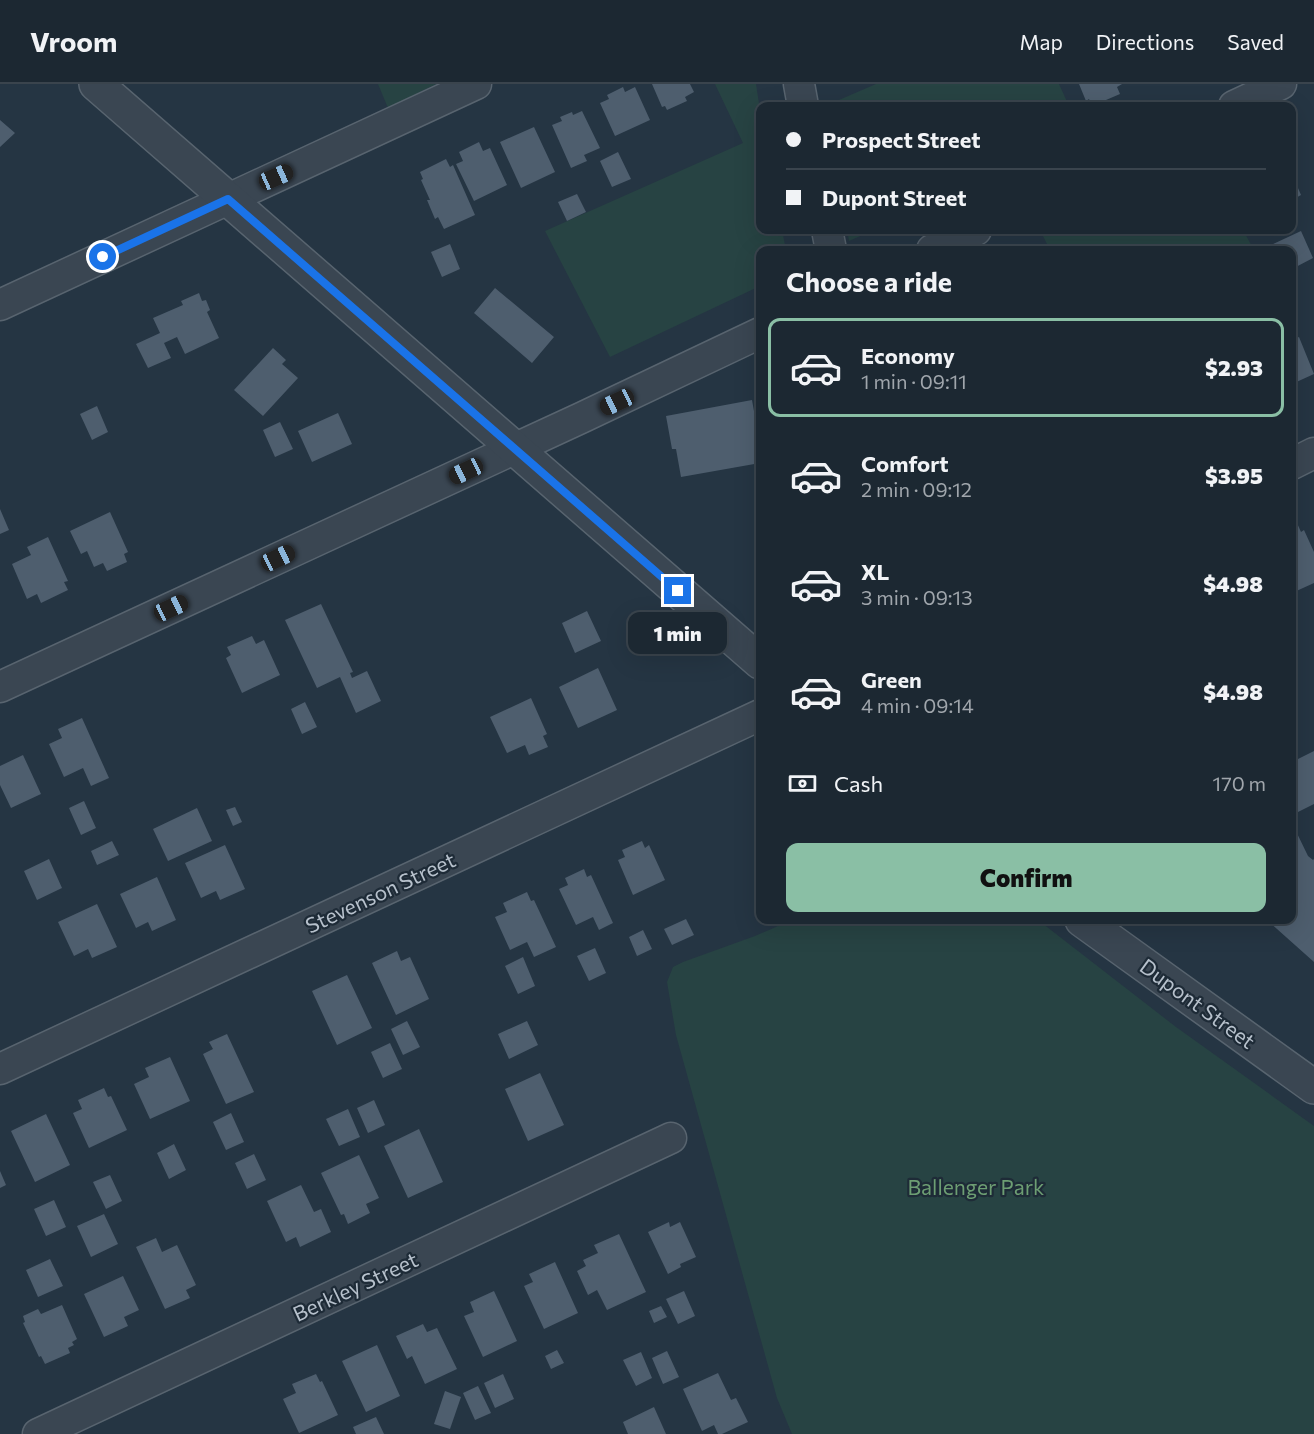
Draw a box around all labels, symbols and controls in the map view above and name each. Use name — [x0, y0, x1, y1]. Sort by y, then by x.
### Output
text: Vroom — [30, 24, 118, 58]
text: Map — [1020, 29, 1063, 54]
text: Directions — [1096, 29, 1194, 54]
text: Saved — [1227, 29, 1284, 54]
text: Prospect Street — [822, 126, 980, 153]
car — [256, 161, 296, 193]
text: Dupont Street — [822, 184, 967, 211]
route start — [89, 243, 116, 270]
text: Choose a ride — [786, 265, 952, 298]
icon: car — [789, 341, 843, 395]
text: Economy — [861, 342, 955, 369]
text: $2.93 — [1205, 354, 1263, 381]
text: 1 min · 09:11 — [861, 369, 967, 393]
car — [597, 386, 637, 418]
icon: car — [789, 449, 843, 503]
text: Comfort — [861, 450, 949, 477]
car — [446, 455, 486, 487]
text: $3.95 — [1205, 462, 1263, 489]
text: 2 min · 09:12 — [861, 477, 972, 501]
car — [258, 542, 298, 574]
icon: car — [789, 557, 843, 611]
text: XL — [861, 558, 889, 585]
text: $4.98 — [1203, 570, 1263, 597]
route end — [664, 577, 691, 604]
text: 3 min · 09:13 — [861, 585, 973, 609]
car — [151, 592, 191, 624]
callout: 1 min — [628, 612, 728, 654]
text: 1 min — [653, 621, 702, 645]
icon: car — [789, 665, 843, 719]
text: Green — [861, 666, 922, 693]
text: $4.98 — [1203, 678, 1263, 705]
text: 4 min · 09:14 — [861, 693, 974, 717]
icon: cash — [786, 767, 819, 800]
text: Cash — [834, 770, 883, 797]
text: 170 m — [1213, 771, 1266, 795]
button: Confirm — [786, 843, 1266, 912]
street label: Stevenson Street — [301, 846, 459, 938]
street label: Dupont Street — [1136, 953, 1260, 1053]
park label: Ballenger Park — [908, 1174, 1044, 1199]
street label: Berkley Street — [289, 1246, 421, 1326]

